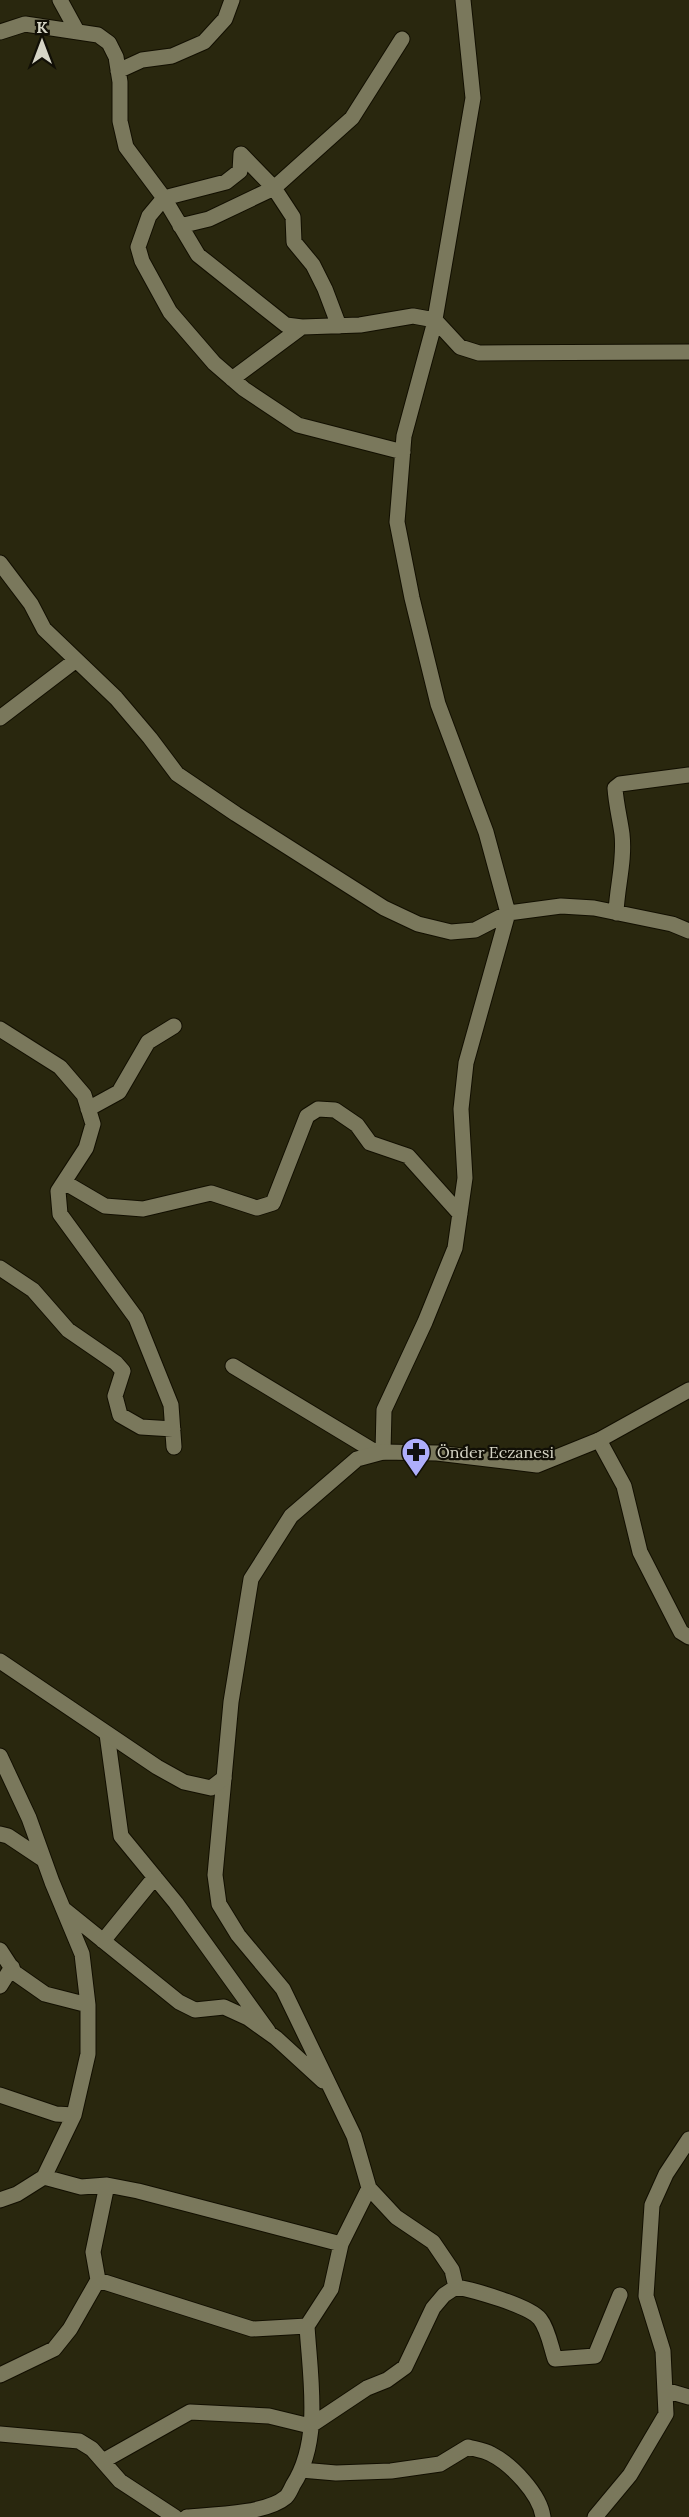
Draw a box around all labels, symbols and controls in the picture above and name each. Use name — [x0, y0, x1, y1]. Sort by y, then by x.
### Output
north arrow — [12, 12, 72, 72]
text: K — [36, 17, 48, 37]
pharmacy icon: Önder Eczanesi — [400, 1436, 432, 1478]
place label: Önder Eczanesi — [437, 1442, 554, 1462]

